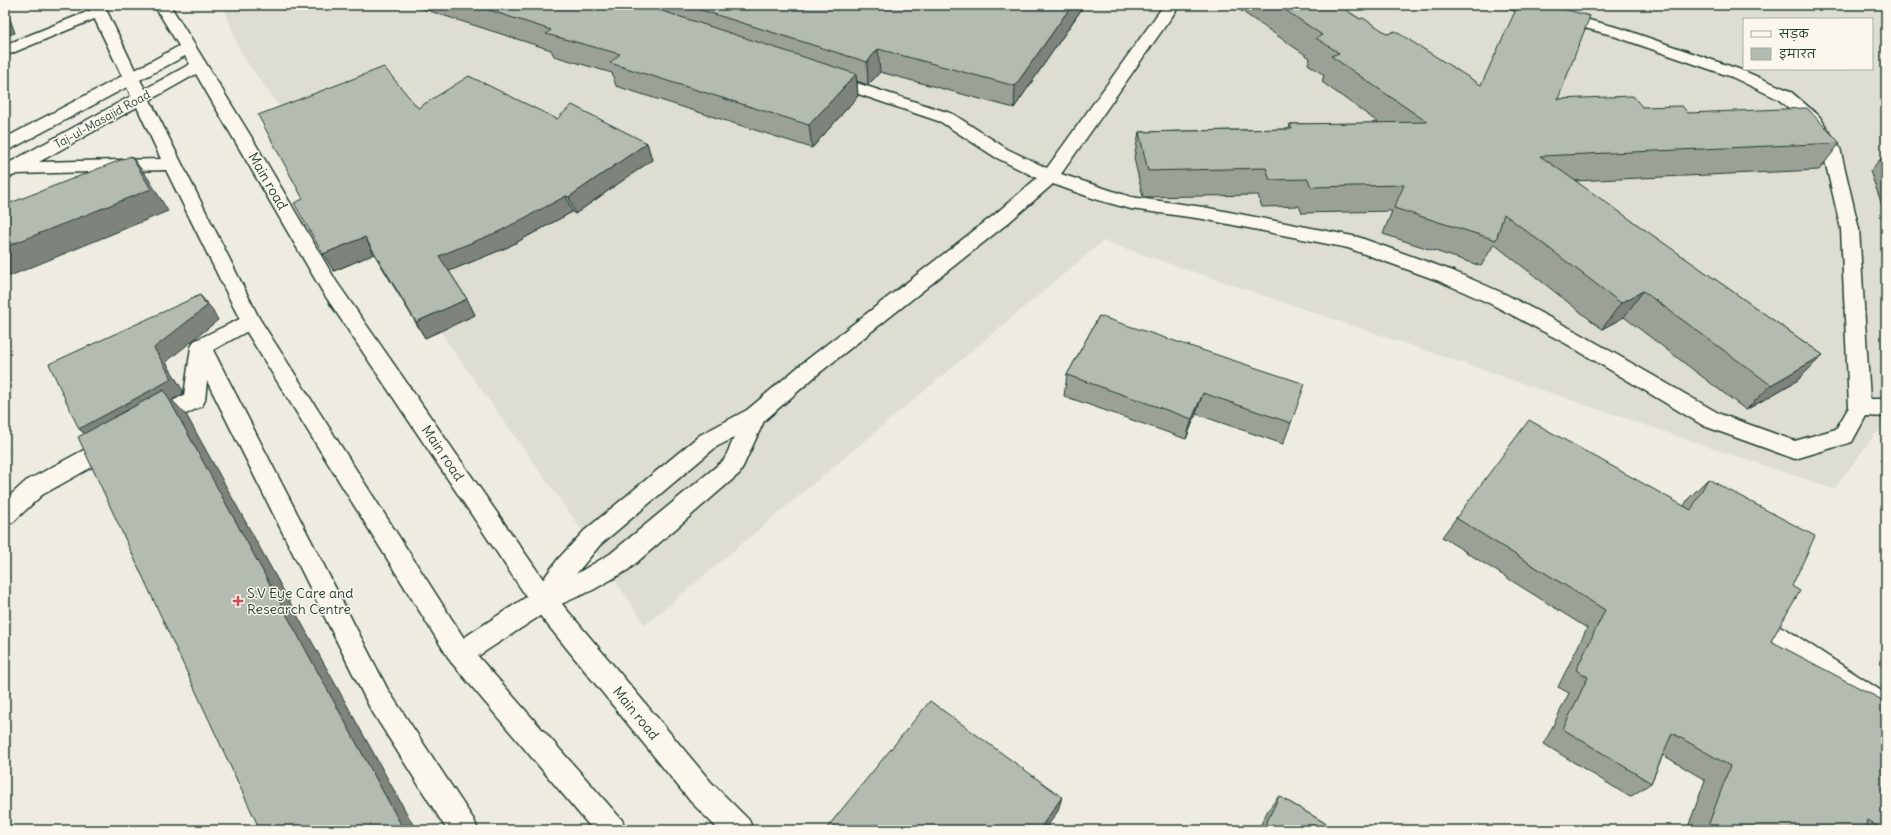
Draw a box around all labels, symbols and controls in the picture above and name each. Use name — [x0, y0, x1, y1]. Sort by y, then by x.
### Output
legend — [1743, 18, 1873, 70]
text: सड़क — [1778, 26, 1810, 42]
text: इमारत — [1779, 46, 1817, 61]
street label: Taj-ul-Masajid Road — [51, 86, 153, 152]
street label: Main road — [244, 149, 292, 213]
street label: Main road — [418, 422, 468, 484]
place label: S.V Eye Care and Research Centre — [247, 584, 353, 618]
marker: S.V Eye Care and Research Centre — [232, 595, 244, 607]
street label: Main road — [609, 683, 663, 743]

